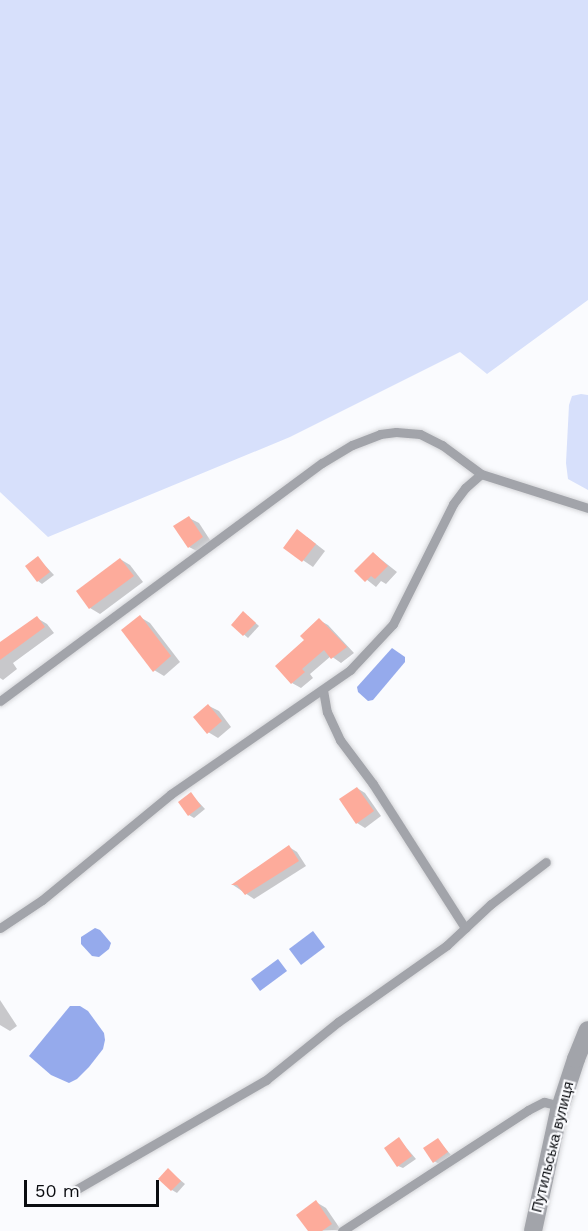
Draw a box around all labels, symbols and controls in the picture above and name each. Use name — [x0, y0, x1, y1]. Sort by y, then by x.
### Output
street label: Путильська вулиця — [528, 1080, 578, 1214]
scale bar — [27, 1168, 162, 1206]
text: 50 m — [35, 1180, 80, 1201]

